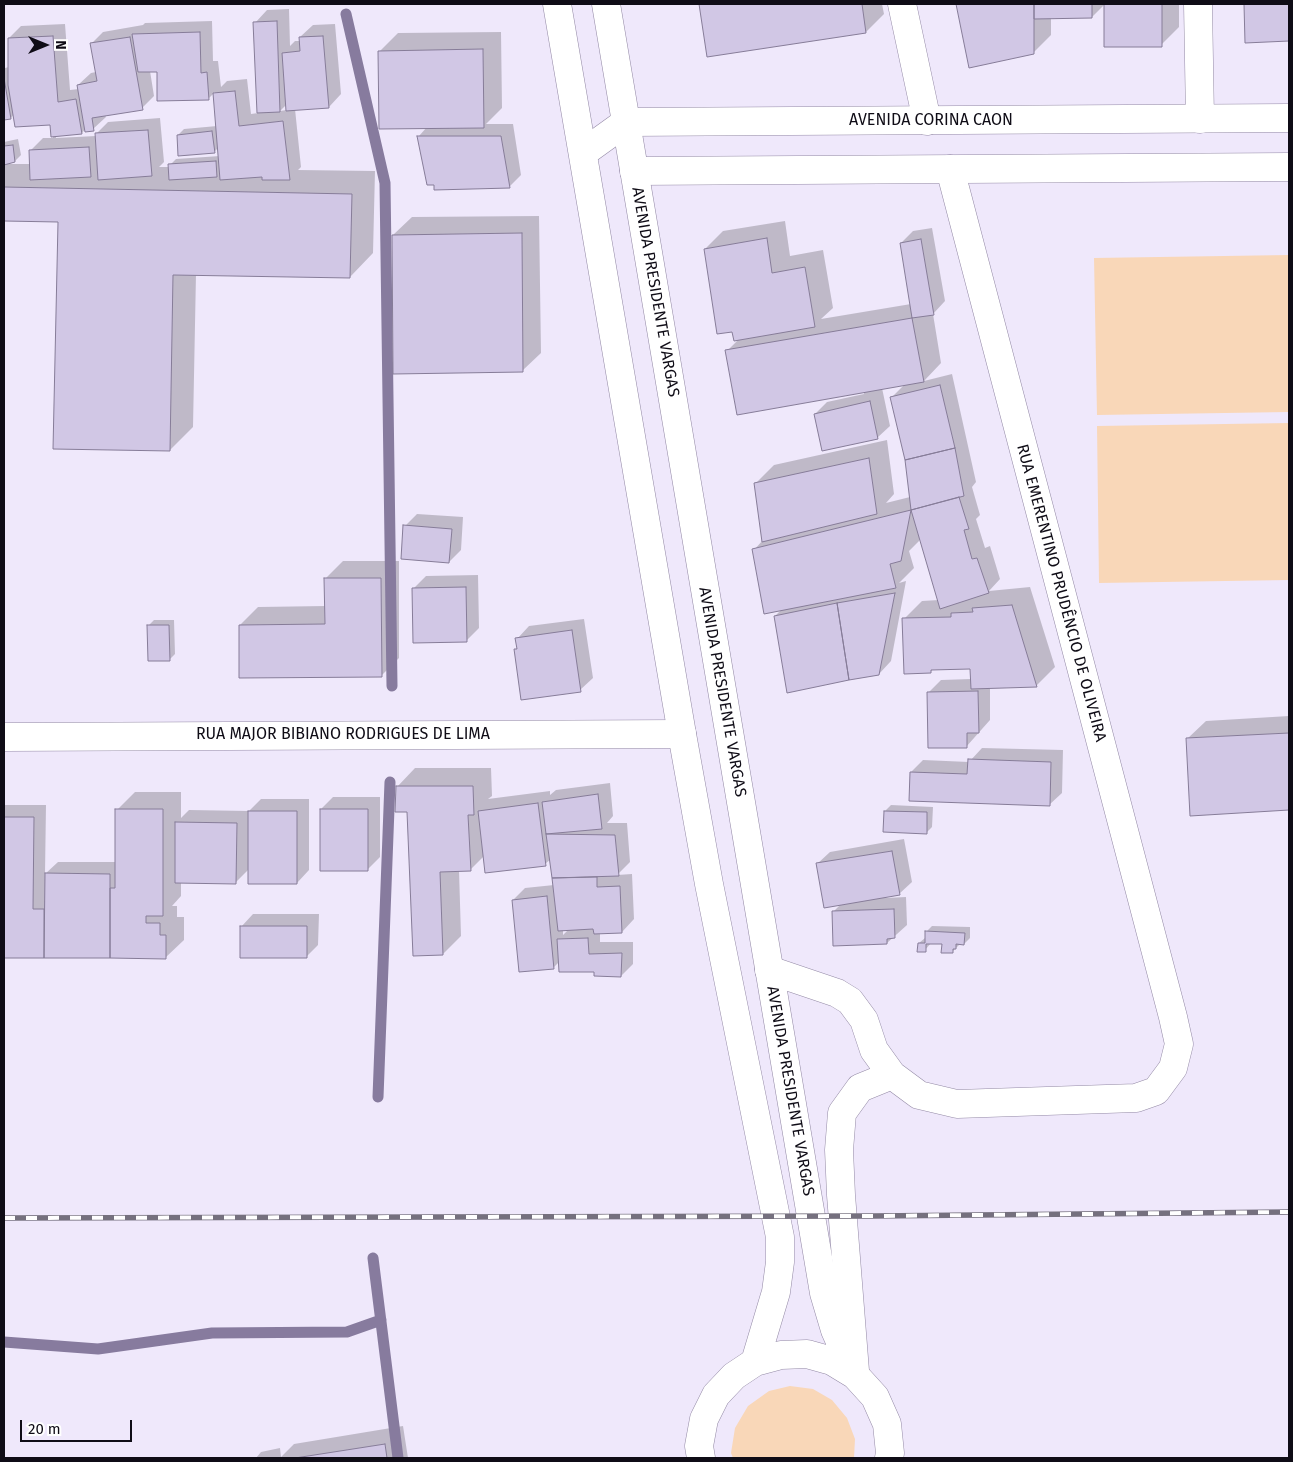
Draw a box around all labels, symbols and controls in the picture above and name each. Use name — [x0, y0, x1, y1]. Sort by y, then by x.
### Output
north arrow — [20, 20, 70, 70]
text: N — [52, 40, 69, 50]
street label: AVENIDA CORINA CAON — [849, 111, 1013, 131]
street label: AVENIDA PRESIDENTE VARGAS — [627, 186, 683, 398]
street label: RUA EMERENTINO PRUDÊNCIO DE OLIVEIRA — [1012, 442, 1110, 744]
street label: AVENIDA PRESIDENTE VARGAS — [694, 586, 750, 798]
street label: RUA MAJOR BIBIANO RODRIGUES DE LIMA — [196, 725, 490, 745]
street label: AVENIDA PRESIDENTE VARGAS — [762, 985, 818, 1197]
scale bar — [22, 1410, 135, 1442]
text: 20 m — [28, 1420, 61, 1438]

